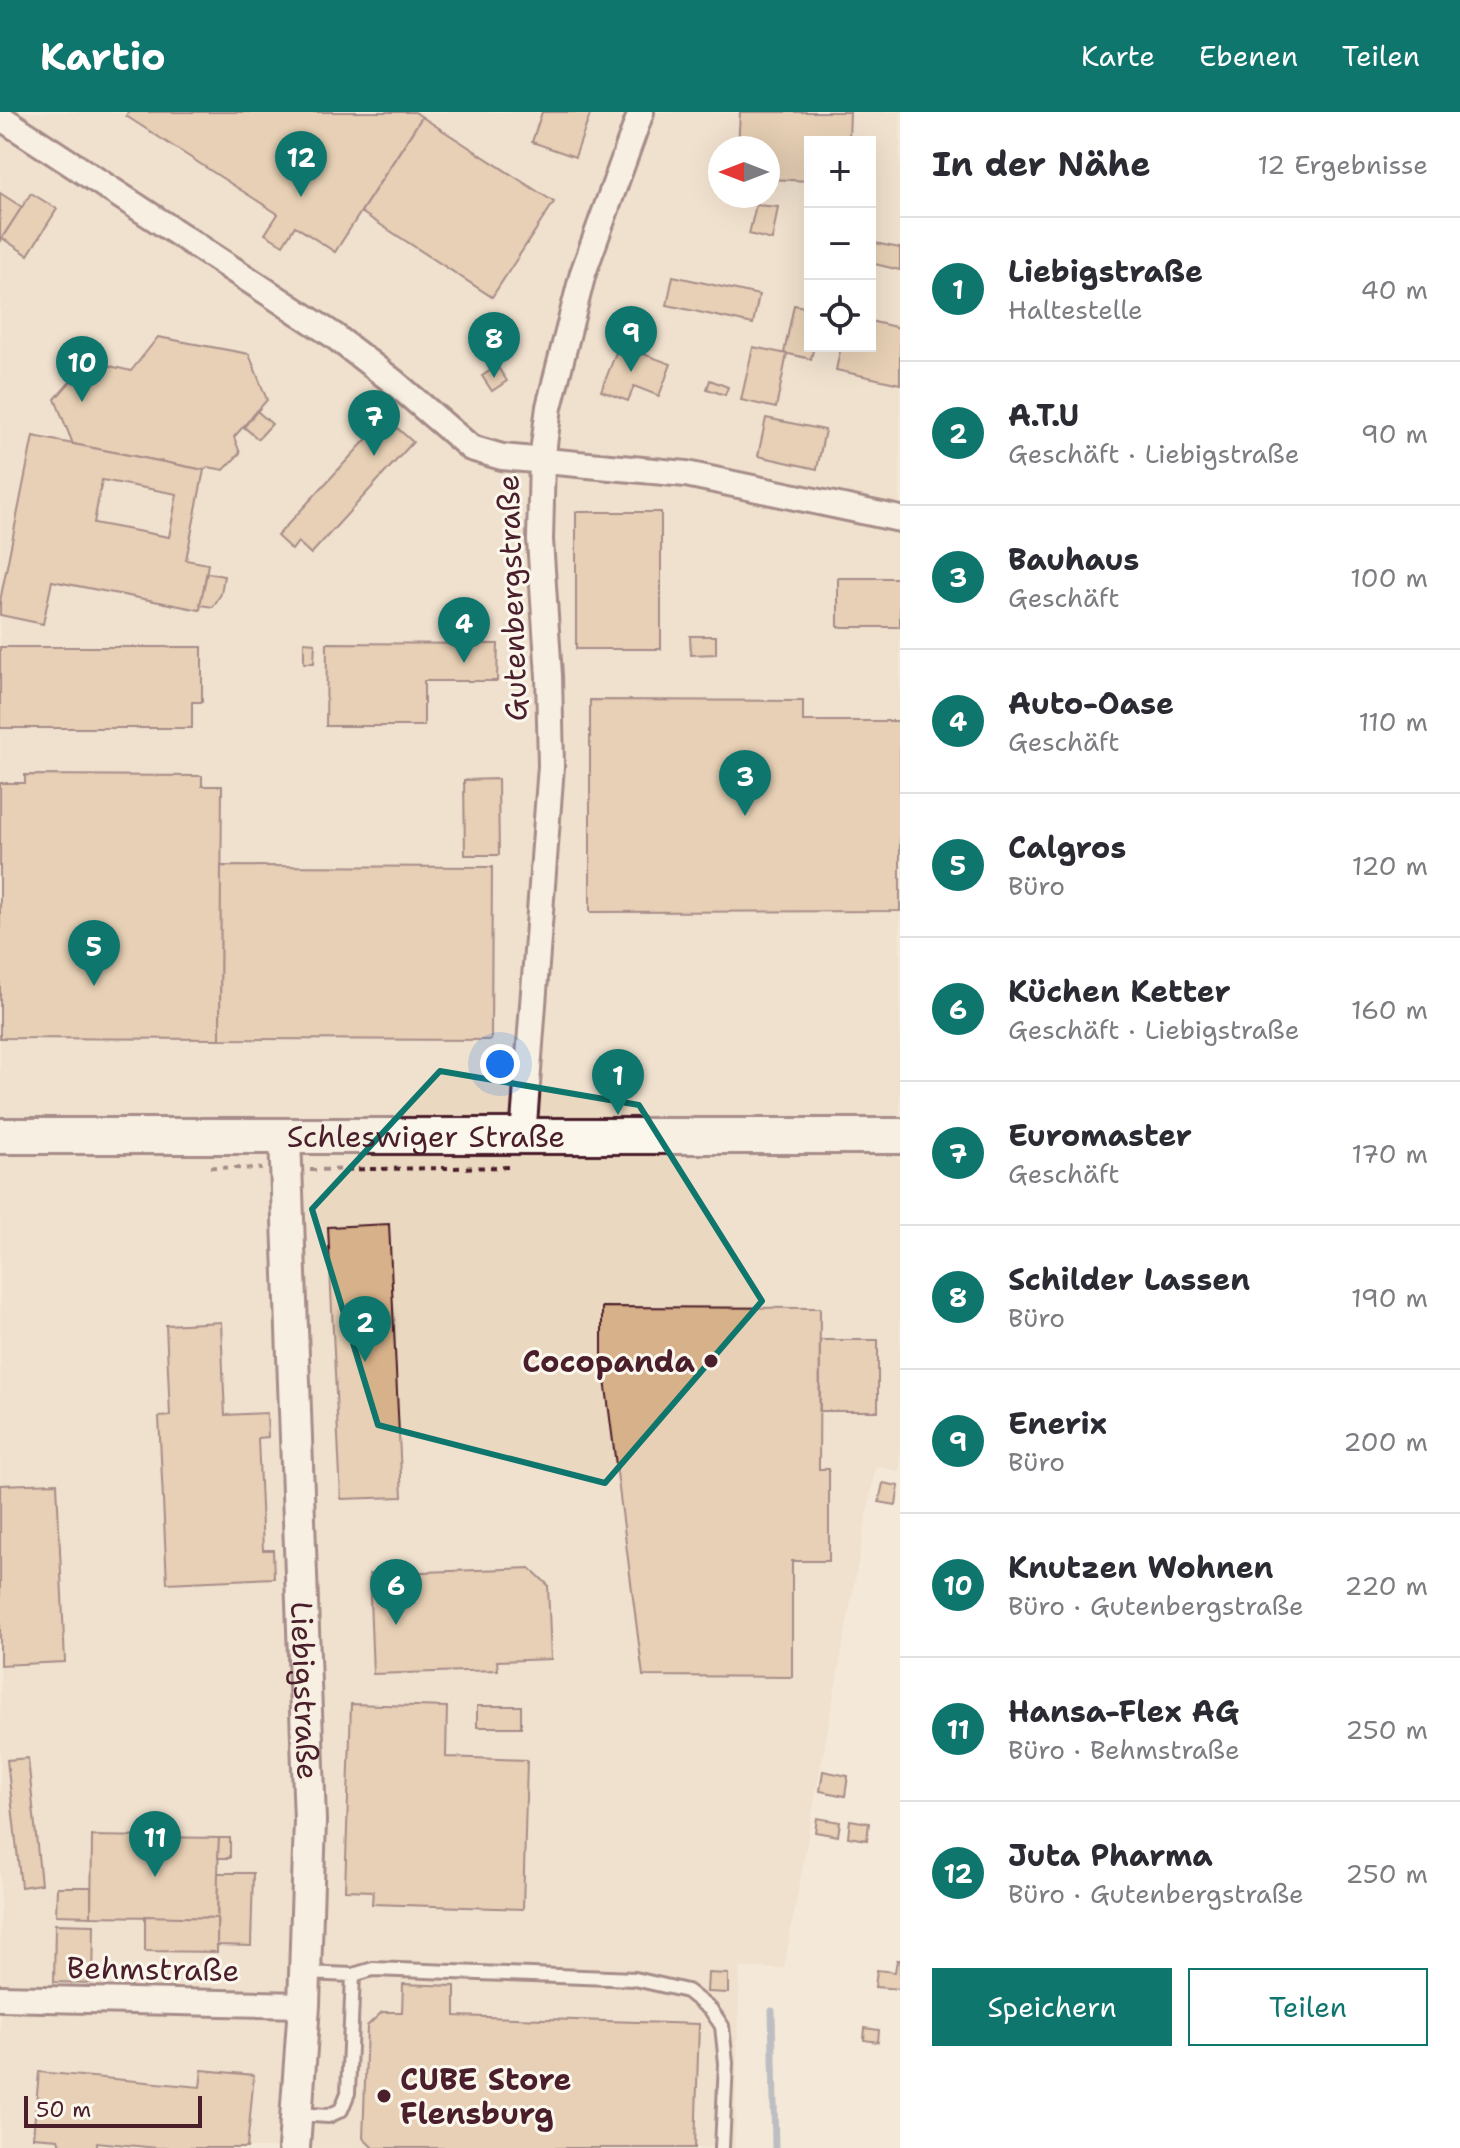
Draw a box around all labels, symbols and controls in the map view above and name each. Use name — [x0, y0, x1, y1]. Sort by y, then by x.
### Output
text: Kartio — [40, 31, 166, 82]
text: Karte — [1081, 37, 1155, 75]
text: Ebenen — [1199, 37, 1298, 75]
text: Teilen — [1342, 37, 1420, 75]
pin: 12 — [275, 131, 327, 197]
north arrow — [708, 136, 780, 208]
map controls — [804, 136, 876, 352]
button: + — [804, 136, 876, 208]
text: In der Nähe — [932, 141, 1151, 187]
text: 12 Ergebnisse — [1258, 147, 1428, 182]
button: − — [804, 208, 876, 280]
text: Liebigstraße — [1008, 251, 1203, 292]
text: 1 — [952, 272, 964, 307]
text: 40 m — [1361, 272, 1428, 307]
button: locate — [804, 280, 876, 352]
text: Haltestelle — [1008, 292, 1143, 327]
pin: 9 — [605, 306, 657, 372]
pin: 8 — [468, 312, 520, 378]
pin: 10 — [56, 336, 108, 402]
pin: 7 — [348, 390, 400, 456]
text: A.T.U — [1008, 395, 1079, 436]
text: 2 — [949, 416, 967, 451]
text: 90 m — [1361, 416, 1428, 451]
text: Geschäft · Liebigstraße — [1008, 436, 1299, 471]
street label: Gutenbergstraße — [487, 474, 537, 722]
text: Bauhaus — [1008, 539, 1139, 580]
text: 3 — [949, 560, 967, 595]
text: 100 m — [1350, 560, 1428, 595]
text: Geschäft — [1008, 580, 1120, 615]
pin: 4 — [438, 597, 490, 663]
text: Auto-Oase — [1008, 683, 1174, 724]
text: 4 — [949, 704, 967, 739]
text: 110 m — [1358, 704, 1428, 739]
text: Geschäft — [1008, 724, 1120, 759]
pin: 3 — [719, 750, 771, 816]
text: Calgros — [1008, 827, 1126, 868]
text: 5 — [950, 848, 966, 883]
text: 120 m — [1352, 848, 1428, 883]
text: Büro — [1008, 868, 1065, 903]
pin: 5 — [68, 920, 120, 986]
text: Küchen Ketter — [1008, 971, 1231, 1012]
text: 6 — [949, 992, 967, 1027]
text: 160 m — [1351, 992, 1428, 1027]
text: Geschäft · Liebigstraße — [1008, 1012, 1299, 1047]
your location — [480, 1044, 520, 1084]
pin: 1 — [592, 1049, 644, 1115]
text: Euromaster — [1008, 1115, 1192, 1156]
street label: Schleswiger Straße — [287, 1116, 565, 1157]
text: 7 — [949, 1136, 967, 1171]
text: 170 m — [1351, 1136, 1428, 1171]
text: Geschäft — [1008, 1156, 1120, 1191]
text: Schilder Lassen — [1008, 1259, 1250, 1300]
text: 8 — [949, 1280, 967, 1315]
text: 190 m — [1351, 1280, 1428, 1315]
pin: 2 — [339, 1296, 391, 1362]
text: Büro — [1008, 1300, 1065, 1335]
place label: Cocopanda — [522, 1341, 695, 1382]
marker: Cocopanda — [702, 1352, 720, 1370]
text: Enerix — [1008, 1403, 1107, 1444]
text: 9 — [949, 1424, 967, 1459]
text: 200 m — [1343, 1424, 1428, 1459]
text: Büro — [1008, 1444, 1065, 1479]
text: Knutzen Wohnen — [1008, 1547, 1274, 1588]
pin: 6 — [370, 1559, 422, 1625]
text: 10 — [943, 1568, 973, 1603]
text: 220 m — [1344, 1568, 1428, 1603]
text: Büro · Gutenbergstraße — [1008, 1588, 1304, 1623]
street label: Liebigstraße — [281, 1601, 329, 1781]
text: Hansa-Flex AG — [1008, 1691, 1239, 1732]
text: 11 — [946, 1712, 970, 1747]
text: 250 m — [1345, 1712, 1428, 1747]
text: Büro · Behmstraße — [1008, 1732, 1240, 1767]
pin: 11 — [129, 1811, 181, 1877]
text: Juta Pharma — [1008, 1835, 1213, 1876]
text: 12 — [943, 1856, 973, 1891]
text: 250 m — [1345, 1856, 1428, 1891]
text: Büro · Gutenbergstraße — [1008, 1876, 1304, 1911]
street label: Behmstraße — [66, 1947, 240, 1991]
button: Speichern — [932, 1968, 1172, 2046]
button: Teilen — [1188, 1968, 1428, 2046]
place label: CUBE Store Flensburg — [400, 2059, 571, 2134]
marker: CUBE Store Flensburg — [375, 2087, 393, 2105]
scale bar — [24, 2092, 202, 2128]
text: 50 m — [36, 2095, 91, 2124]

